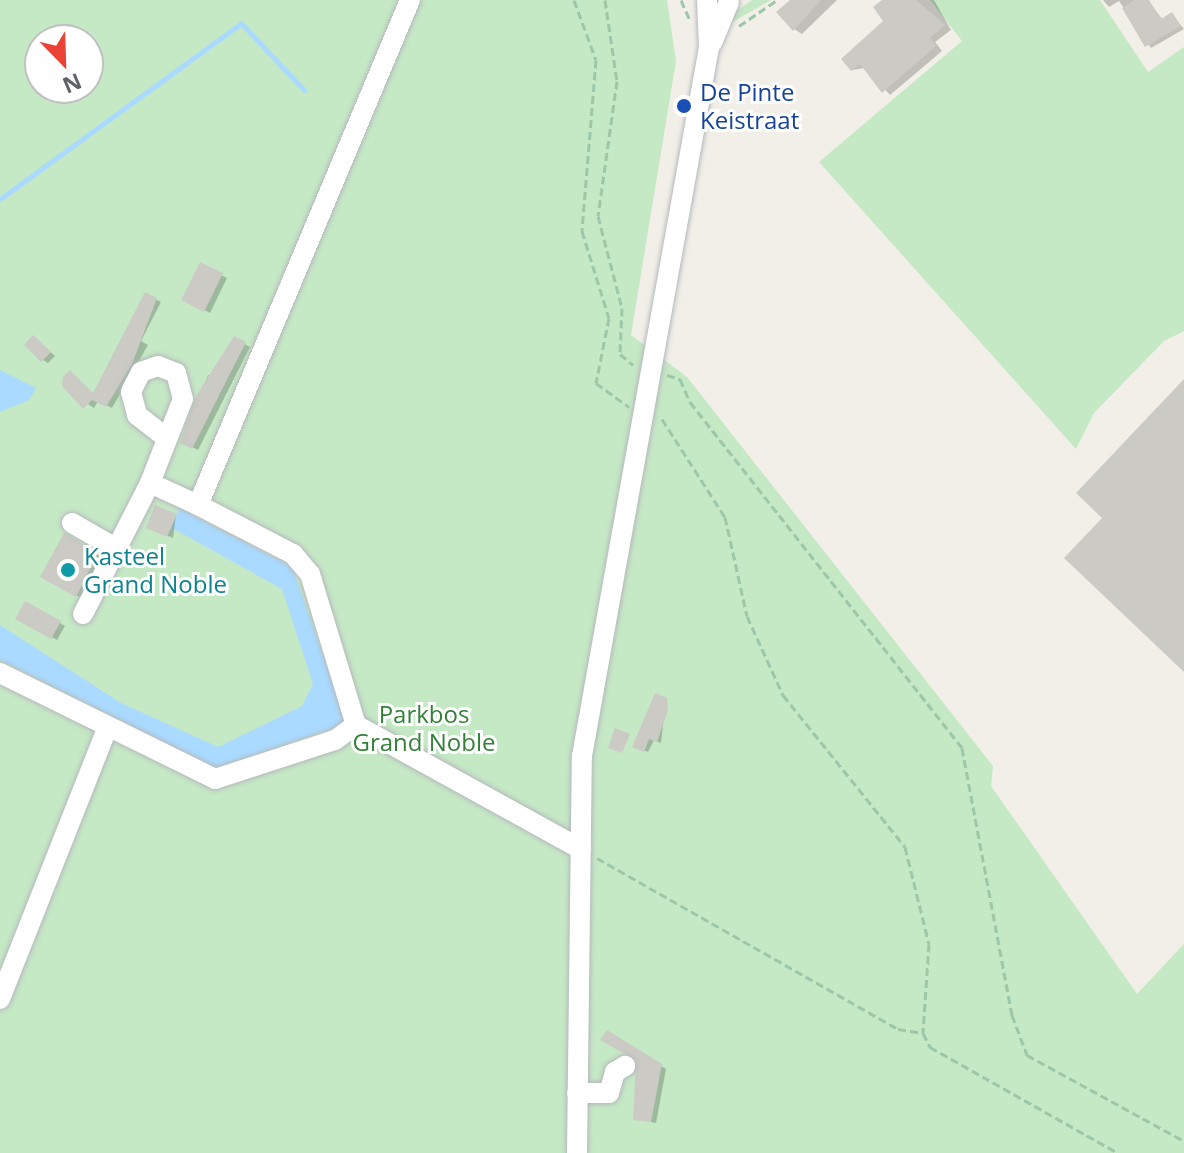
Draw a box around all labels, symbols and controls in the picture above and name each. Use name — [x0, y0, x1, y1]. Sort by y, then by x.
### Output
north arrow — [24, 24, 104, 104]
text: N — [59, 67, 87, 102]
place label: De Pinte Keistraat — [700, 78, 799, 134]
marker: De Pinte Keistraat — [675, 97, 693, 115]
place label: Kasteel Grand Noble — [84, 542, 227, 598]
marker: Kasteel Grand Noble — [59, 561, 77, 579]
park label: Parkbos Grand Noble — [353, 700, 495, 756]

